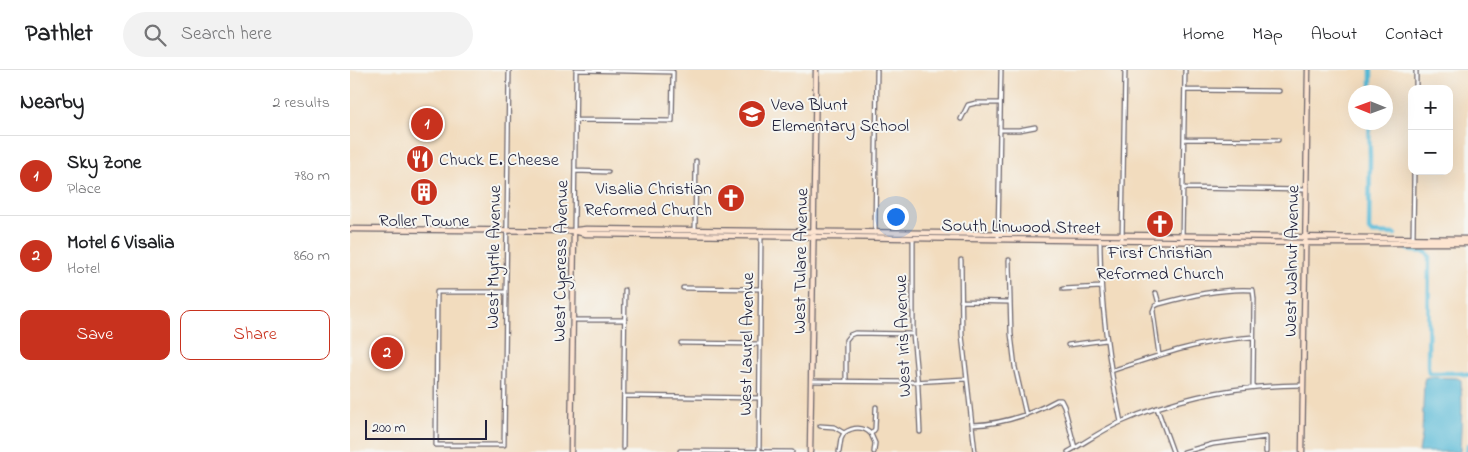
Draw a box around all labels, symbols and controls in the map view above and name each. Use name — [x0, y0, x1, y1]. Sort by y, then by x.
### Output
search box — [123, 12, 473, 57]
text: Pathlet — [25, 17, 93, 52]
icon: search — [141, 21, 169, 49]
text: Search here — [181, 21, 272, 48]
text: Home — [1183, 22, 1224, 48]
text: Map — [1252, 22, 1283, 48]
text: About — [1311, 22, 1357, 48]
text: Contact — [1385, 22, 1443, 48]
north arrow — [1348, 85, 1393, 130]
map controls — [1408, 85, 1453, 175]
button: + — [1408, 85, 1453, 130]
text: Nearby — [20, 88, 84, 118]
text: 2 results — [272, 91, 330, 115]
place label: Veva Blunt Elementary School — [770, 93, 909, 140]
school or university icon: Veva Blunt Elementary School — [737, 99, 767, 129]
pin: 1 — [411, 105, 443, 143]
button: − — [1408, 130, 1453, 175]
restaurant icon: Chuck E. Cheese — [405, 144, 435, 174]
place label: Chuck E. Cheese — [439, 148, 560, 174]
text: Sky Zone — [67, 150, 141, 177]
text: 1 — [33, 164, 39, 188]
text: 780 m — [294, 164, 330, 188]
text: Place — [67, 177, 101, 201]
building icon: Roller Towne — [409, 177, 439, 207]
place label: Visalia Christian Reformed Church — [584, 177, 712, 224]
street label: West Cypress Avenue — [548, 179, 576, 342]
church icon: Visalia Christian Reformed Church — [716, 183, 746, 213]
street label: West Myrtle Avenue — [481, 184, 509, 329]
street label: West Walnut Avenue — [1279, 184, 1307, 337]
street label: West Tulare Avenue — [788, 187, 816, 334]
your location — [883, 204, 909, 230]
place label: Roller Towne — [379, 209, 470, 235]
church icon: First Christian Reformed Church — [1145, 209, 1175, 239]
street label: South Linwood Street — [941, 214, 1101, 242]
text: Motel 6 Visalia — [67, 230, 174, 257]
place label: First Christian Reformed Church — [1096, 241, 1224, 288]
text: 2 — [32, 244, 40, 268]
text: 860 m — [294, 244, 330, 268]
text: Hotel — [67, 257, 100, 281]
street label: West Laurel Avenue — [734, 271, 762, 416]
street label: West Iris Avenue — [889, 273, 919, 397]
button: Save — [20, 310, 170, 360]
button: Share — [180, 310, 330, 360]
pin: 2 — [371, 334, 403, 372]
scale bar — [365, 417, 488, 440]
text: 200 m — [372, 418, 405, 439]

